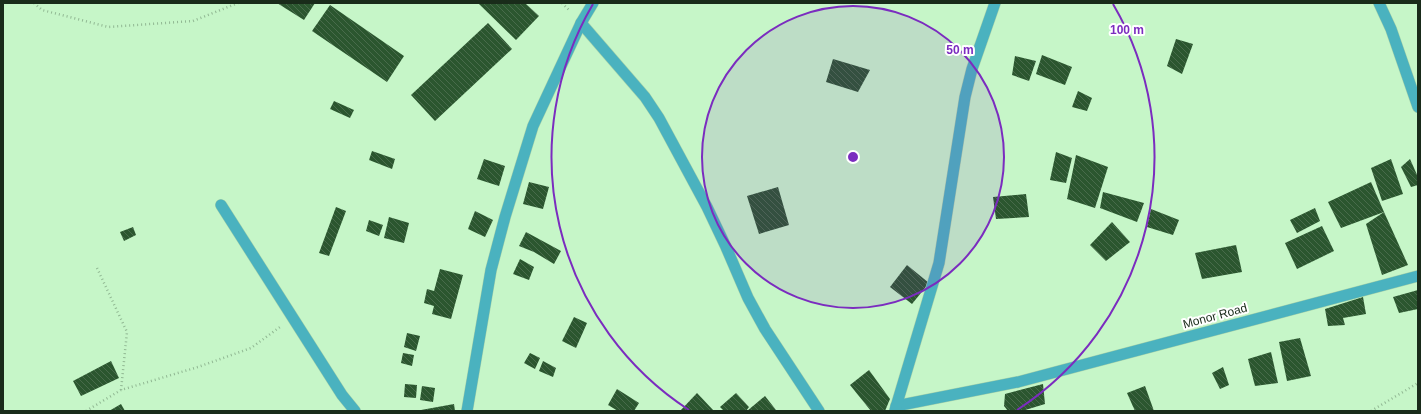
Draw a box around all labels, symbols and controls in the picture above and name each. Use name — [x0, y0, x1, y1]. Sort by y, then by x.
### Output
text: 100 m — [1110, 23, 1144, 37]
text: 50 m — [946, 43, 974, 57]
centre of rings — [846, 150, 860, 164]
street label: Monor Road — [1181, 301, 1249, 331]

